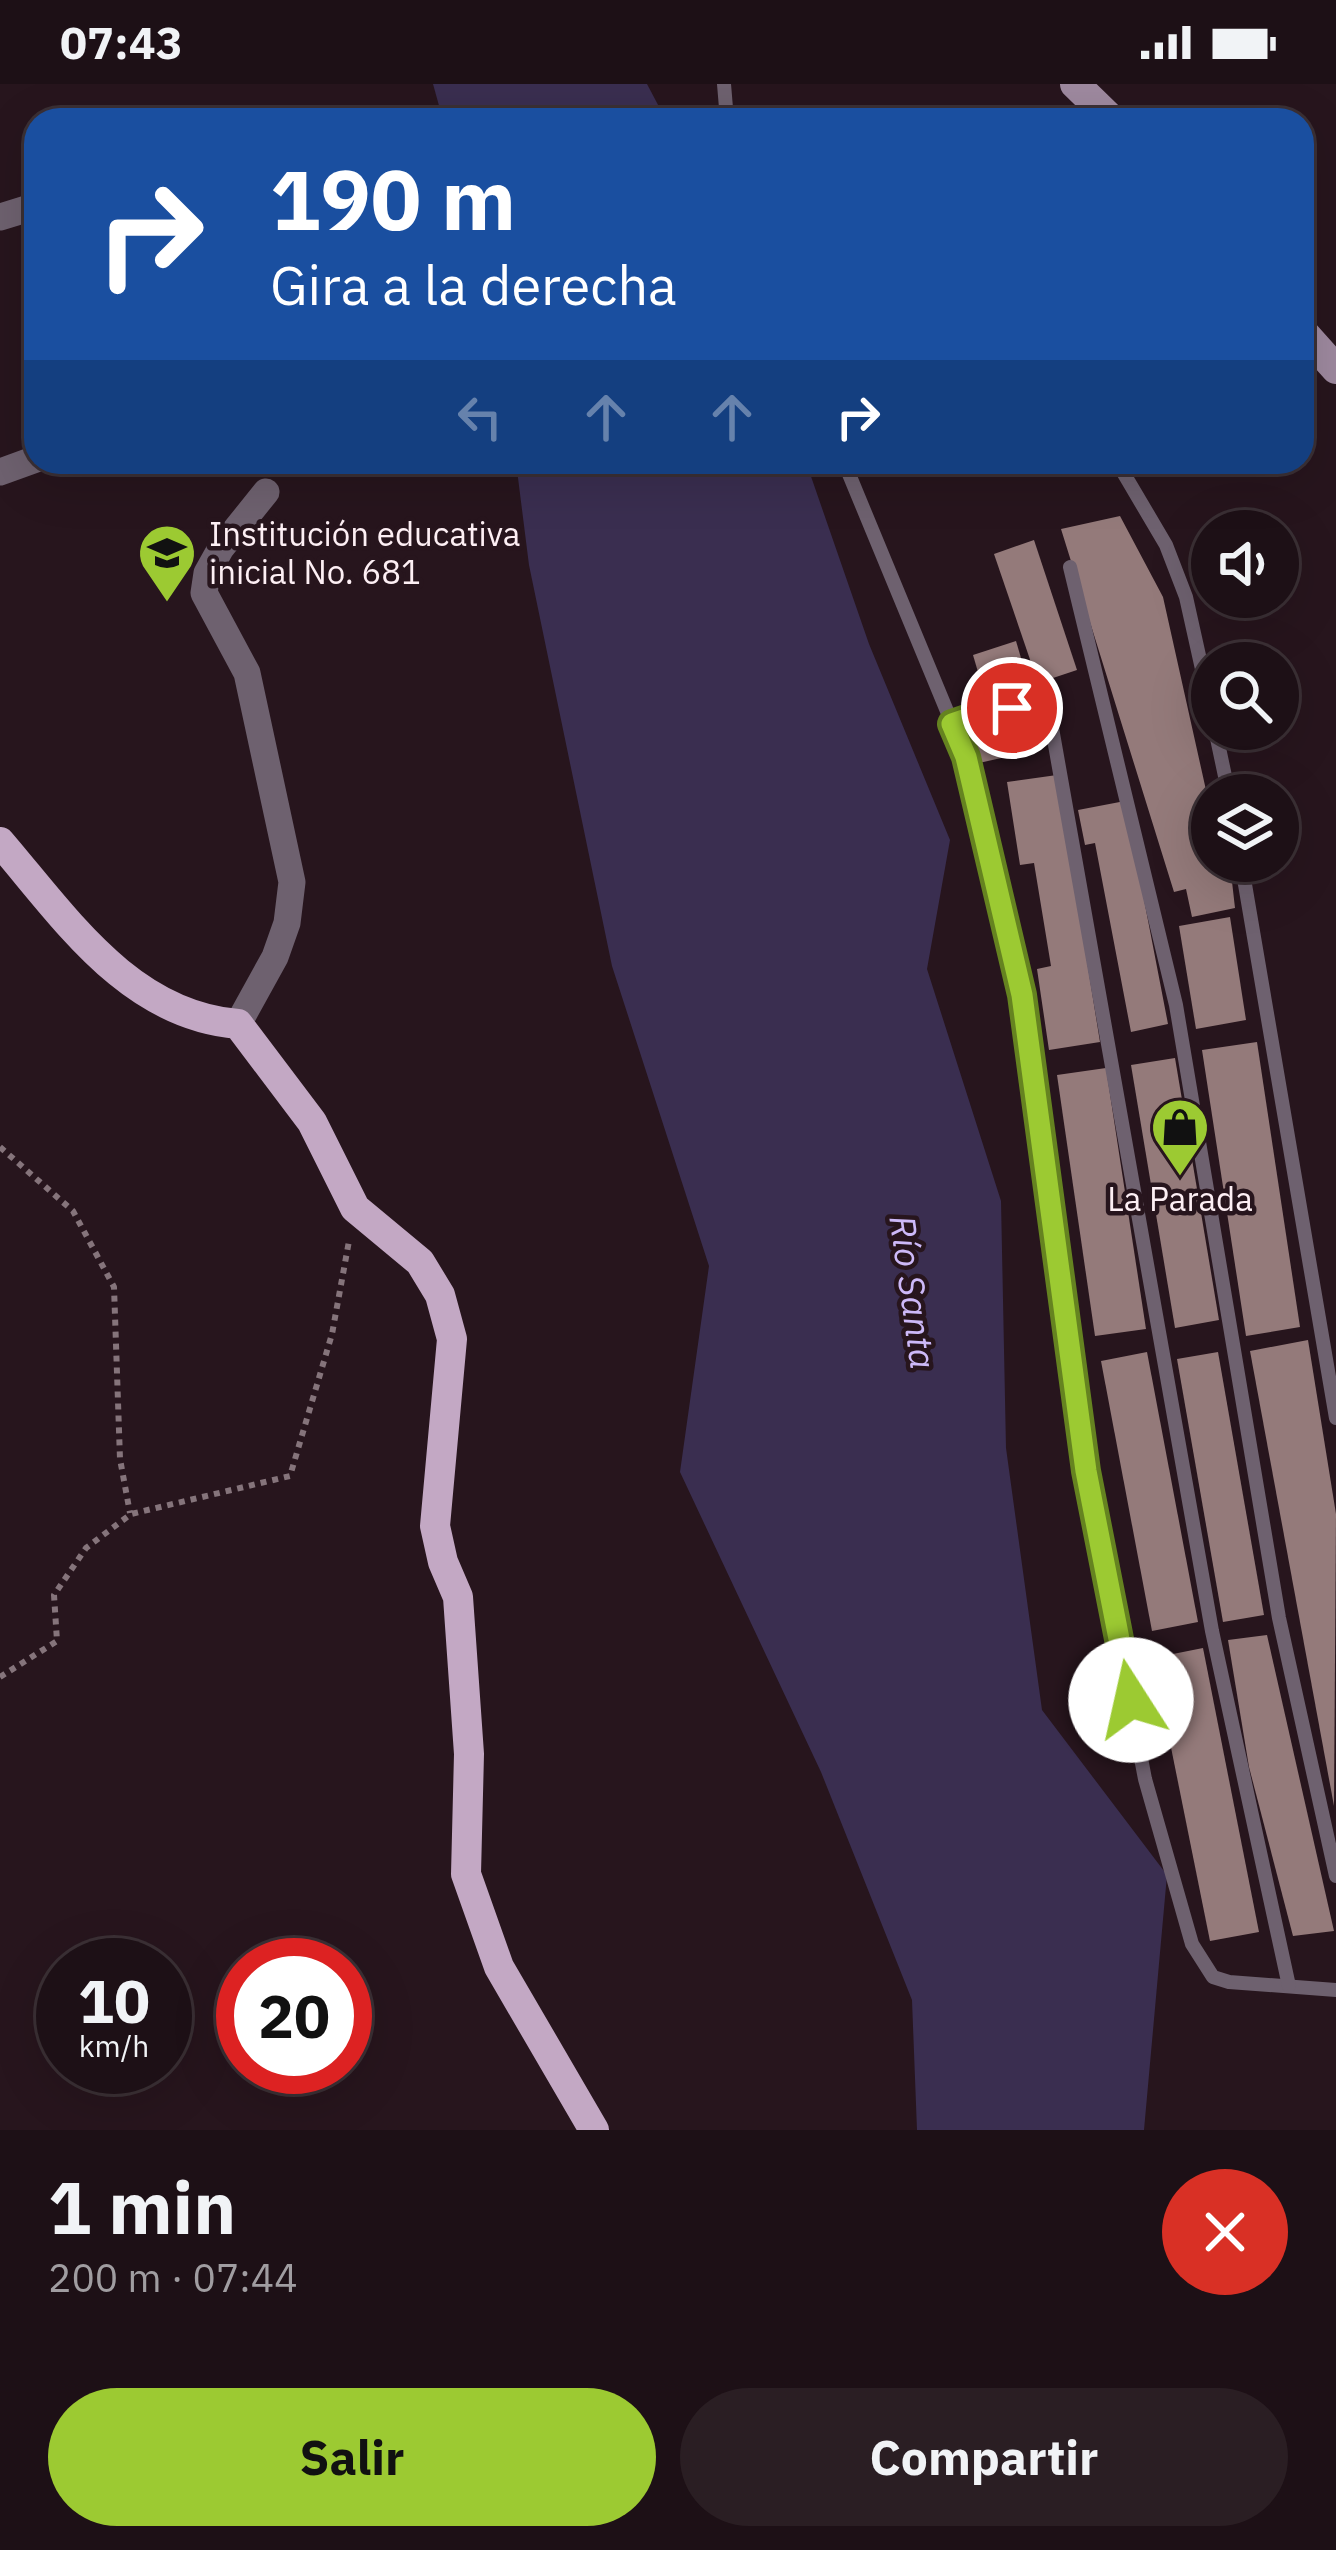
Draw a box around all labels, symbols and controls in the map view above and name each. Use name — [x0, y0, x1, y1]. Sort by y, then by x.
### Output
text: 07:43 — [60, 13, 183, 71]
text: 190 m — [270, 144, 516, 253]
icon: right — [72, 156, 228, 312]
text: Gira a la derecha — [270, 250, 677, 320]
icon: left — [447, 384, 513, 450]
icon: ahead — [573, 384, 639, 450]
icon: ahead — [699, 384, 765, 450]
icon: right — [825, 384, 891, 450]
map controls — [1191, 510, 1299, 882]
button: sound — [1191, 510, 1299, 618]
place label: Institución educativa inicial No. 681 — [209, 512, 520, 593]
school or university icon: Institución educativa inicial No. 681 — [136, 522, 198, 604]
button: search — [1191, 642, 1299, 750]
pin — [961, 657, 1063, 759]
icon: arrive — [979, 675, 1045, 741]
button: layers — [1191, 774, 1299, 882]
shop icon: La Parada — [1149, 1096, 1211, 1178]
place label: La Parada — [1107, 1177, 1253, 1220]
water label: Río Santa — [879, 1212, 948, 1372]
position arrow — [1068, 1637, 1194, 1763]
speed limit sign: 20 — [216, 1938, 372, 2094]
text: 10 — [78, 1961, 150, 2040]
text: km/h — [79, 2026, 149, 2065]
text: 1 min — [48, 2160, 236, 2254]
button: close — [1162, 2169, 1288, 2295]
text: 200 m · 07:44 — [48, 2252, 298, 2303]
button: Salir — [48, 2388, 656, 2526]
button: Compartir — [680, 2388, 1288, 2526]

